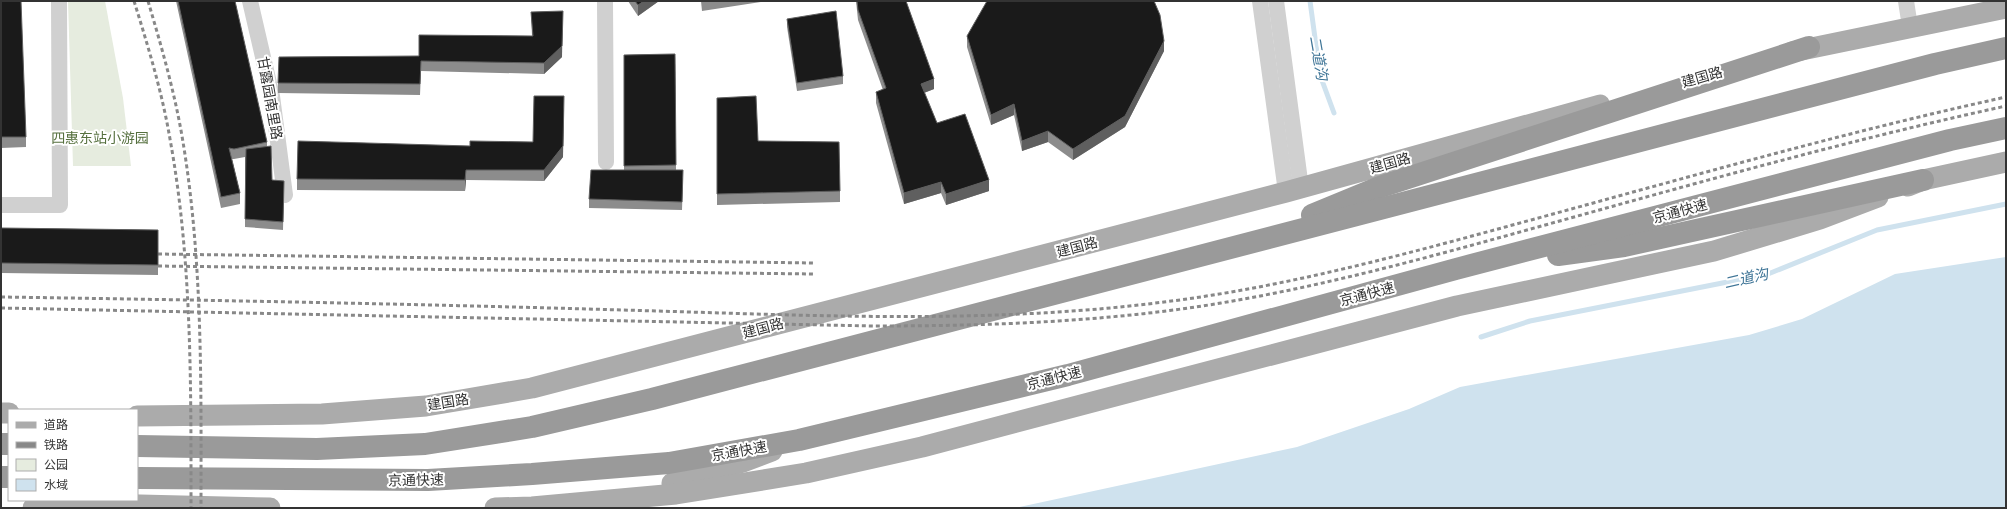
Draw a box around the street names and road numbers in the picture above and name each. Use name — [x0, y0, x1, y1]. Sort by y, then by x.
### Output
street label: 甘露园南里路 — [253, 55, 287, 141]
street label: 建国路 — [1679, 62, 1725, 92]
street label: 建国路 — [1367, 148, 1413, 178]
street label: 京通快速 — [1650, 194, 1710, 228]
street label: 建国路 — [1054, 232, 1100, 262]
street label: 京通快速 — [1337, 277, 1397, 311]
street label: 建国路 — [740, 313, 786, 343]
street label: 京通快速 — [1024, 362, 1084, 394]
street label: 建国路 — [426, 389, 470, 415]
street label: 京通快速 — [710, 436, 768, 466]
street label: 京通快速 — [388, 470, 444, 490]

